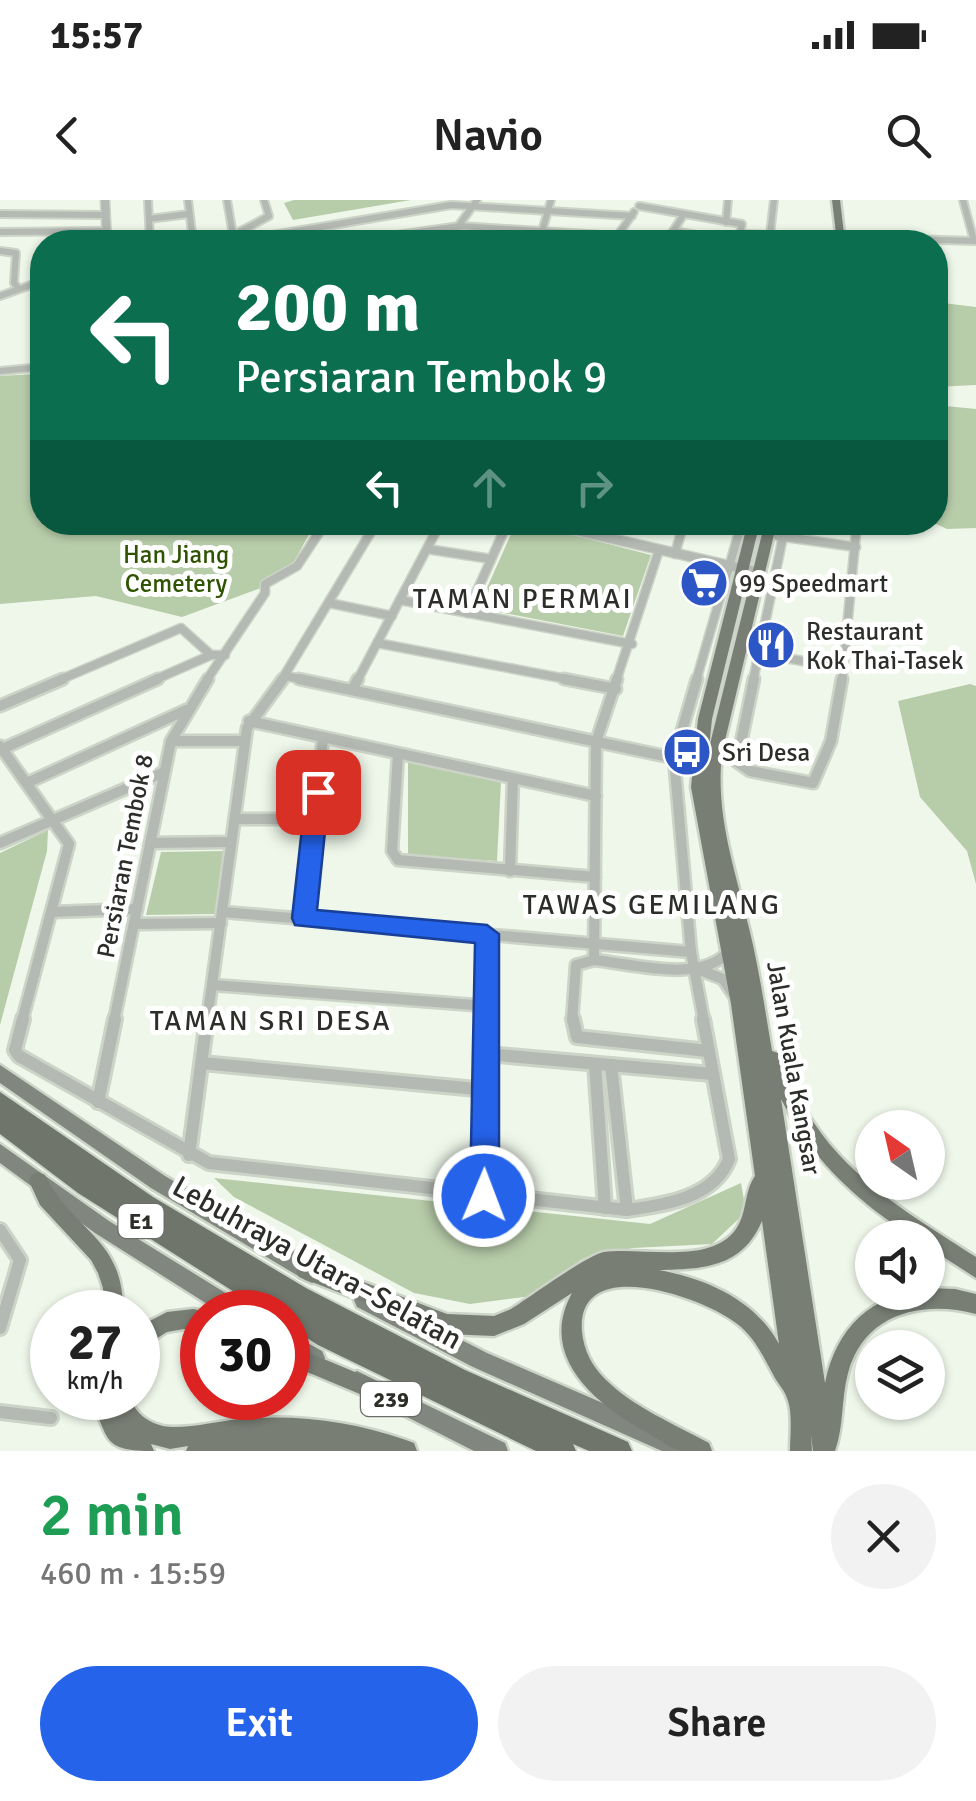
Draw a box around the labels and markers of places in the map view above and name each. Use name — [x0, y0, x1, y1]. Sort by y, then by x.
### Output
supermarket icon: 99 Speedmart — [678, 557, 730, 609]
place label: 99 Speedmart — [739, 568, 888, 599]
place label: Restaurant Kok Thai-Tasek — [806, 616, 964, 676]
restaurant icon: Restaurant Kok Thai-Tasek — [745, 619, 797, 671]
bus stop icon: Sri Desa — [661, 726, 713, 778]
place label: Sri Desa — [722, 737, 810, 768]
pin — [276, 750, 361, 835]

